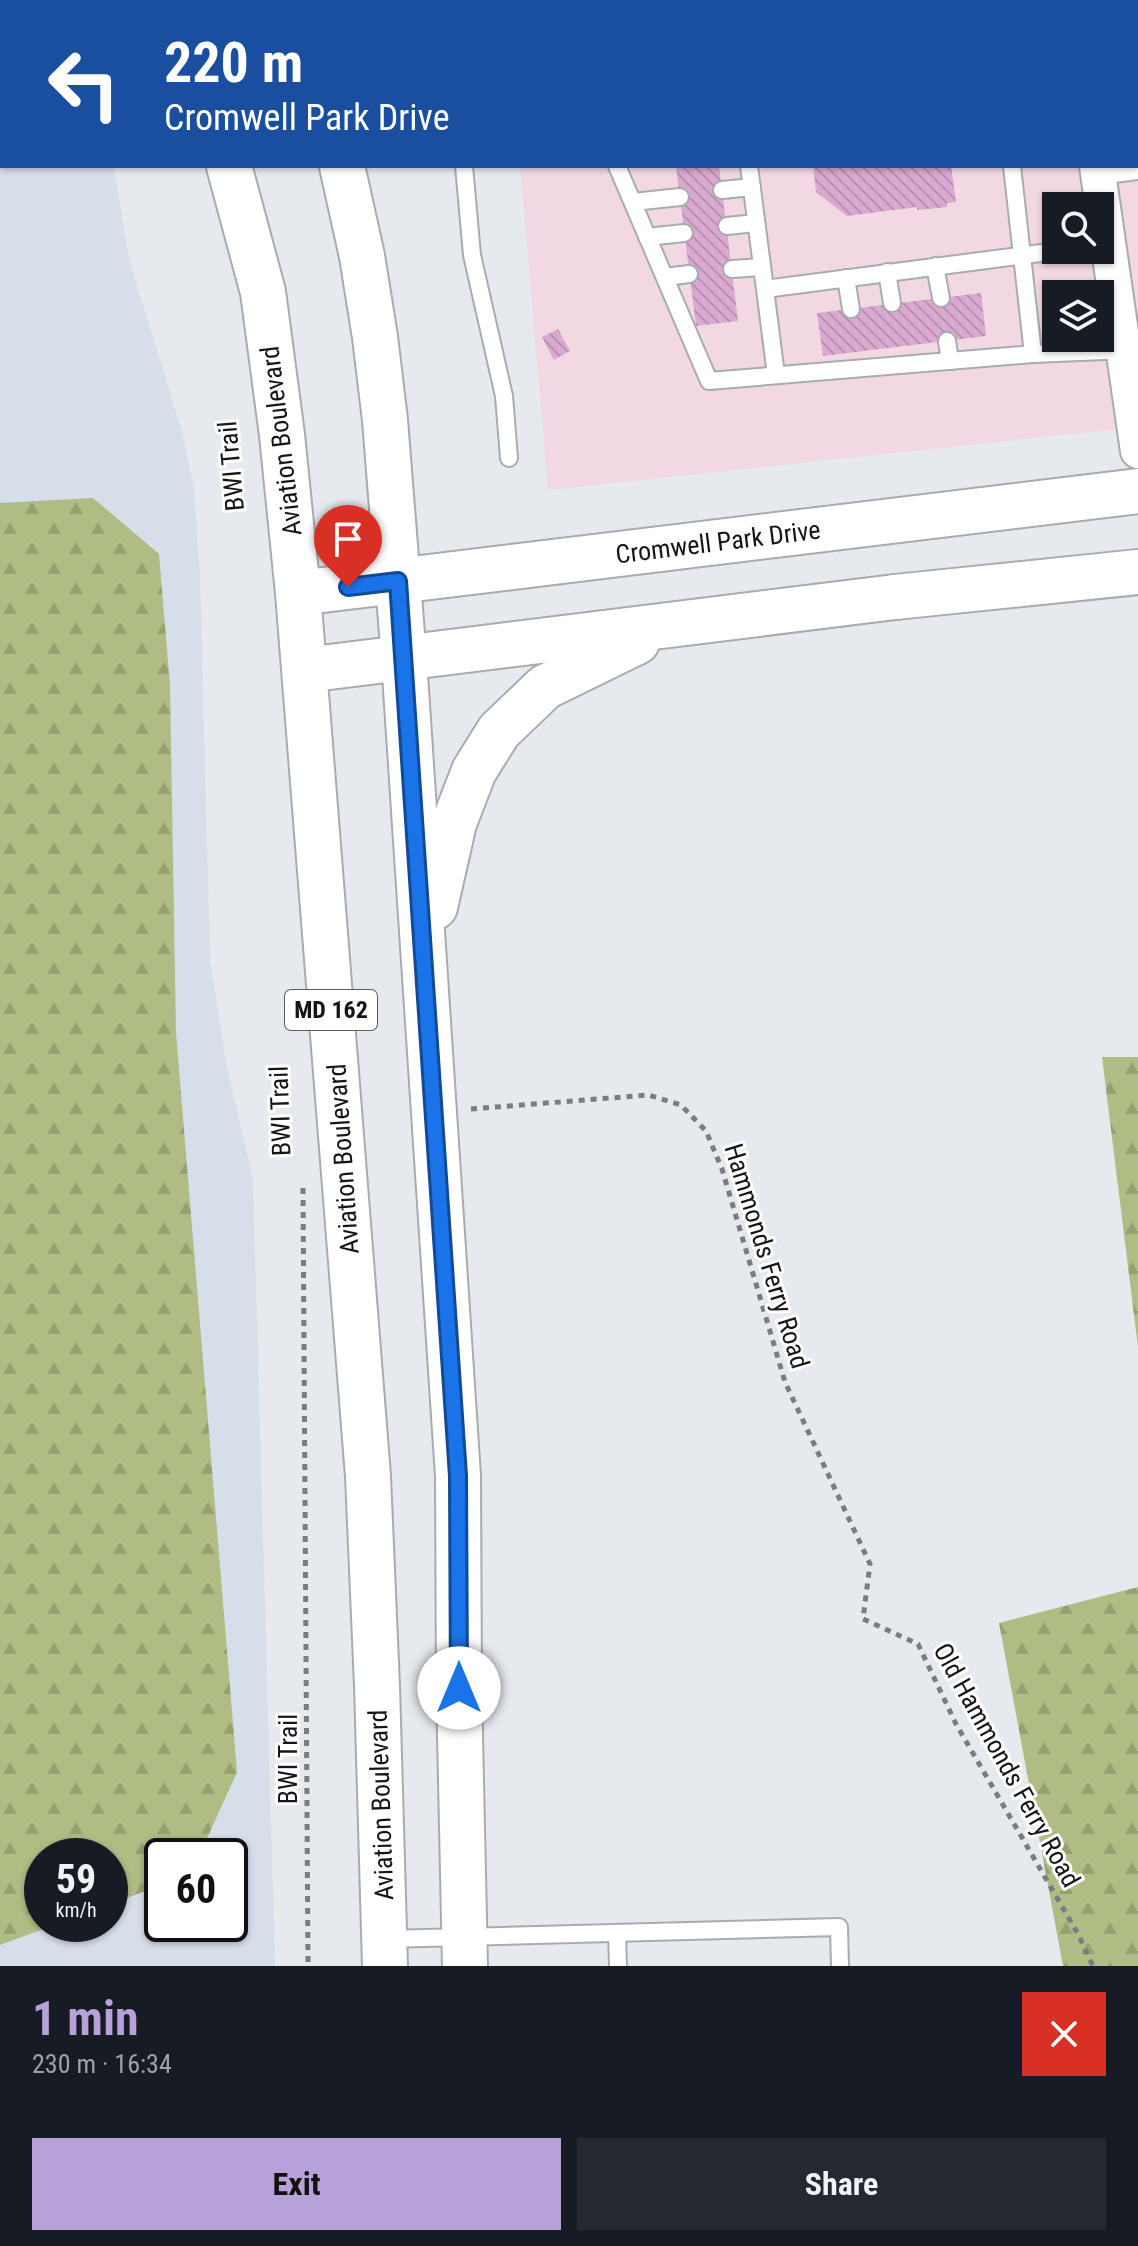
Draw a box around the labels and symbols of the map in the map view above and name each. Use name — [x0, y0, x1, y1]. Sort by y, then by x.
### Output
street label: Aviation Boulevard — [254, 344, 308, 538]
street label: BWI Trail — [212, 420, 250, 512]
pin — [314, 505, 382, 587]
street label: Cromwell Park Drive — [614, 515, 822, 569]
road number: MD 162 — [285, 990, 377, 1030]
street label: Aviation Boulevard — [321, 1063, 365, 1255]
street label: BWI Trail — [263, 1065, 297, 1157]
street label: Hammonds Ferry Road — [719, 1140, 815, 1372]
street label: Old Hammonds Ferry Road — [927, 1638, 1087, 1892]
position arrow — [417, 1646, 501, 1730]
street label: Aviation Boulevard — [363, 1709, 399, 1901]
street label: BWI Trail — [273, 1714, 303, 1804]
speed limit sign: 60 — [144, 1838, 248, 1942]

